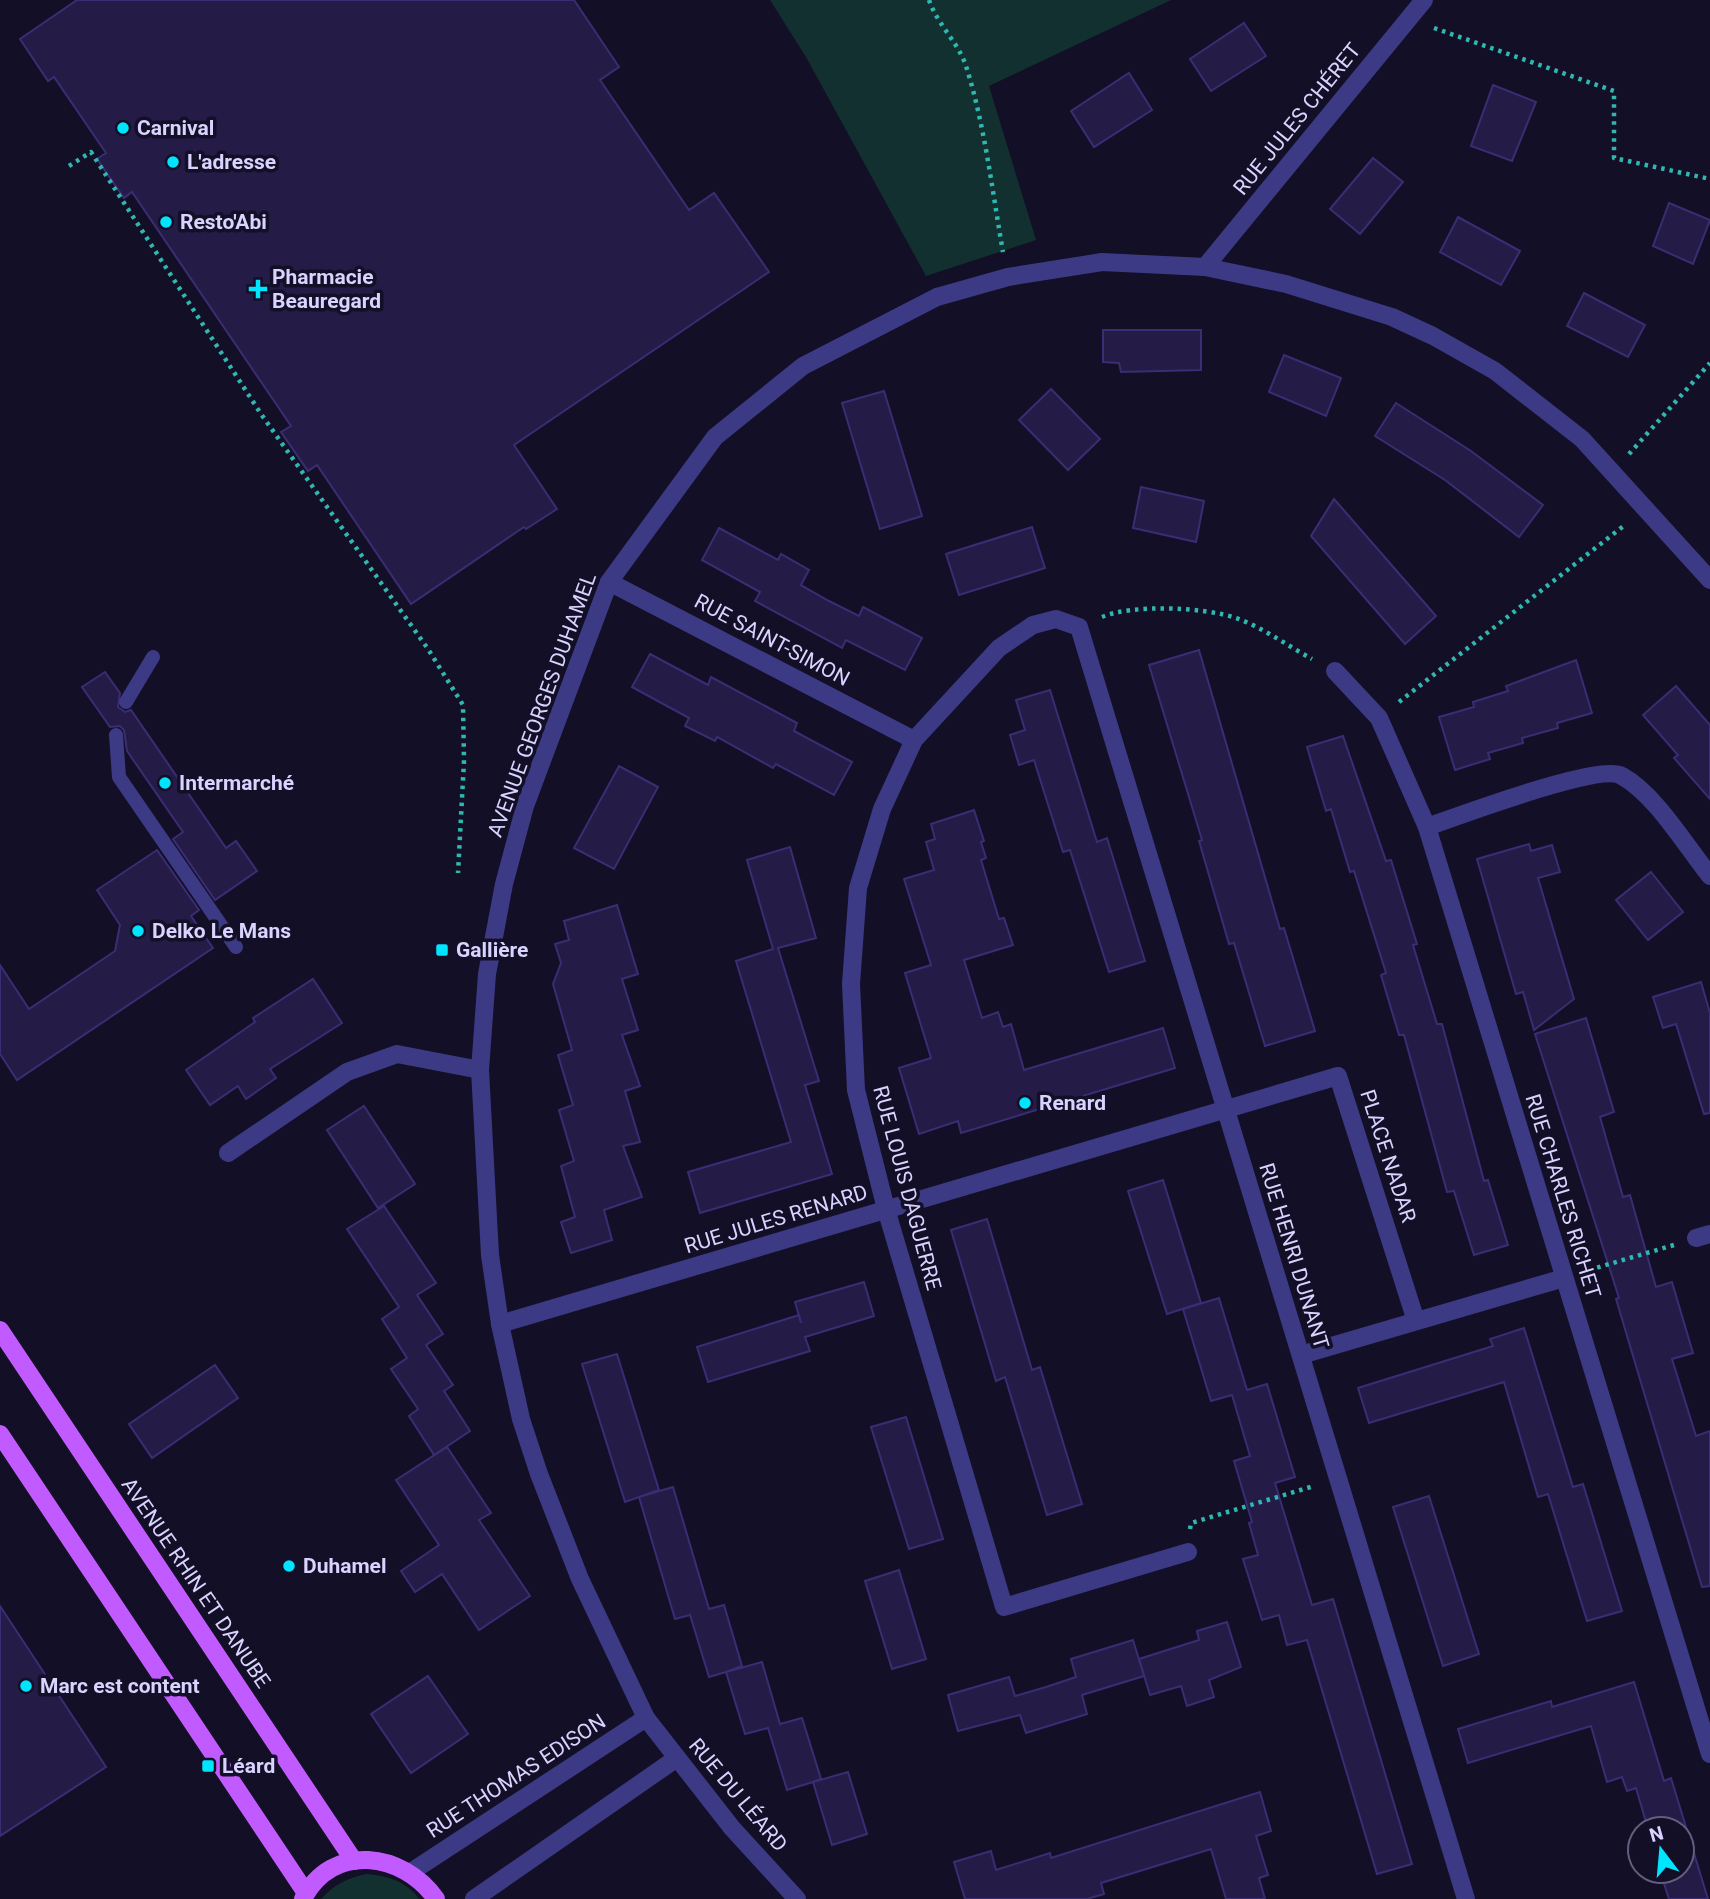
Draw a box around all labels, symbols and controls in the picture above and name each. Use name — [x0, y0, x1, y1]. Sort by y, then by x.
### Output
street label: RUE JULES CHÉRET — [1229, 38, 1366, 200]
place label: Carnival — [137, 116, 214, 140]
marker: Carnival — [115, 120, 131, 136]
place label: L'adresse — [187, 150, 276, 174]
marker: L'adresse — [165, 154, 181, 170]
place label: Resto'Abi — [180, 210, 267, 234]
marker: Resto'Abi — [158, 214, 174, 230]
place label: Pharmacie Beauregard — [272, 265, 381, 313]
marker: Pharmacie Beauregard — [250, 281, 266, 297]
street label: AVENUE GEORGES DUHAMEL — [483, 570, 601, 840]
street label: RUE SAINT-SIMON — [690, 589, 854, 691]
place label: Intermarché — [179, 771, 294, 795]
marker: Intermarché — [157, 775, 173, 791]
place label: Delko Le Mans — [152, 919, 291, 943]
marker: Delko Le Mans — [130, 923, 146, 939]
place label: Gallière — [456, 938, 528, 962]
marker: Gallière — [434, 942, 450, 958]
street label: RUE LOUIS DAGUERRE — [868, 1083, 946, 1293]
street label: PLACE NADAR — [1355, 1087, 1421, 1225]
place label: Renard — [1039, 1091, 1106, 1115]
street label: RUE CHARLES RICHET — [1521, 1091, 1606, 1301]
marker: Renard — [1017, 1095, 1033, 1111]
street label: RUE HENRI DUNANT — [1254, 1160, 1334, 1352]
street label: RUE JULES RENARD — [682, 1180, 870, 1258]
street label: AVENUE RHIN ET DANUBE — [117, 1473, 275, 1693]
place label: Duhamel — [303, 1554, 387, 1578]
marker: Duhamel — [281, 1558, 297, 1574]
place label: Marc est content — [40, 1674, 200, 1698]
marker: Marc est content — [18, 1678, 34, 1694]
street label: RUE THOMAS EDISON — [422, 1709, 610, 1843]
street label: RUE DU LÉARD — [684, 1734, 792, 1856]
place label: Léard — [222, 1754, 275, 1778]
marker: Léard — [200, 1758, 216, 1774]
north arrow — [1626, 1815, 1696, 1885]
text: N — [1647, 1821, 1666, 1847]

